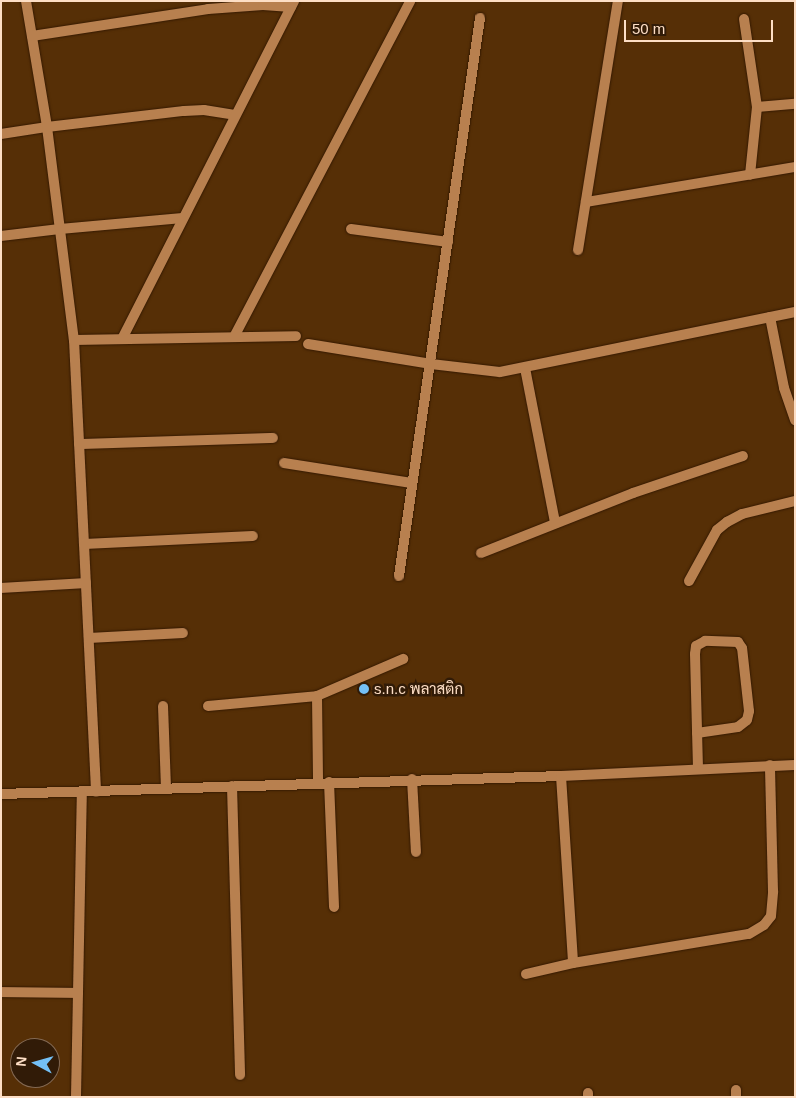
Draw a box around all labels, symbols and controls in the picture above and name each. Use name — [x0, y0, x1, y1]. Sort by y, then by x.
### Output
scale bar — [626, 10, 775, 42]
text: 50 m — [632, 20, 665, 37]
place label: s.n.c พลาสติก — [374, 680, 463, 698]
marker: s.n.c พลาสติก — [358, 683, 370, 695]
north arrow — [10, 1038, 60, 1088]
text: N — [13, 1056, 30, 1067]

